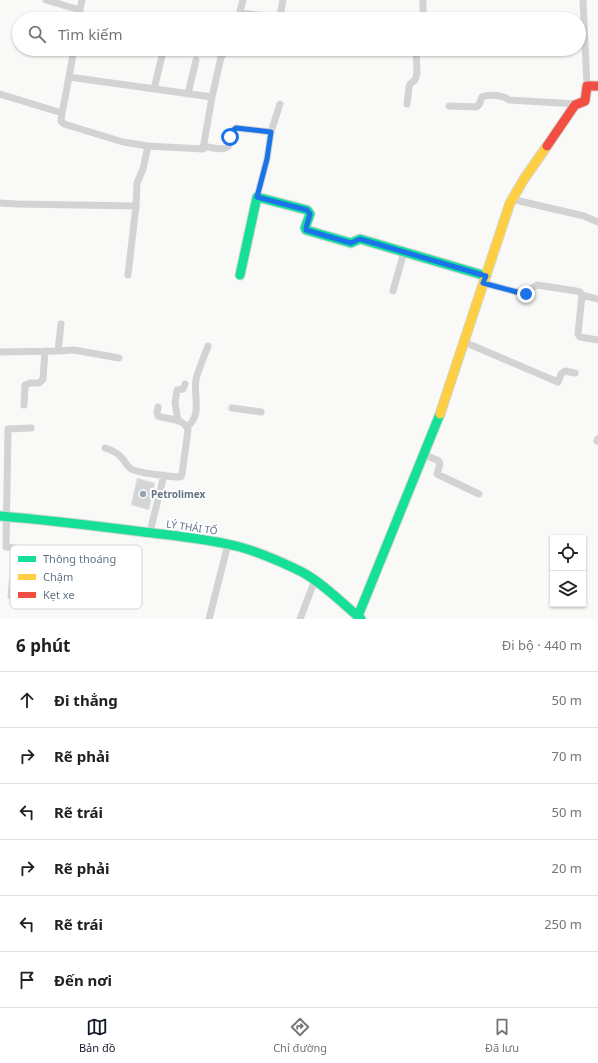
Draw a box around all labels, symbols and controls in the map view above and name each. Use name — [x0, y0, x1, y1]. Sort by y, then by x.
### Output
search box — [12, 12, 586, 56]
icon: search — [26, 23, 48, 45]
text: Tìm kiếm — [58, 24, 123, 44]
route start — [221, 128, 239, 146]
route end — [517, 285, 535, 303]
place label: Petrolimex — [151, 487, 206, 501]
marker: Petrolimex — [138, 489, 148, 499]
street label: LÝ THÁI TỔ — [165, 515, 219, 538]
map controls — [550, 535, 586, 607]
button: locate — [550, 535, 586, 571]
legend — [10, 545, 142, 609]
text: Thông thoáng — [43, 551, 116, 566]
text: Chậm — [43, 569, 73, 584]
button: layers — [550, 571, 586, 607]
text: Kẹt xe — [43, 587, 75, 602]
text: 6 phút — [16, 634, 70, 657]
text: Đi bộ · 440 m — [502, 636, 582, 654]
icon: ahead — [16, 689, 38, 711]
text: Đi thẳng — [54, 690, 118, 710]
text: 50 m — [552, 691, 582, 709]
icon: right — [16, 745, 38, 767]
text: Rẽ phải — [54, 746, 109, 766]
text: 70 m — [552, 747, 582, 765]
icon: left — [16, 801, 38, 823]
text: Rẽ trái — [54, 802, 103, 822]
text: 50 m — [552, 803, 582, 821]
icon: right — [16, 857, 38, 879]
text: Rẽ phải — [54, 858, 109, 878]
text: 20 m — [552, 859, 582, 877]
icon: left — [16, 913, 38, 935]
text: Rẽ trái — [54, 914, 103, 934]
text: 250 m — [544, 915, 582, 933]
icon: arrive — [16, 969, 38, 991]
text: Đến nơi — [54, 970, 112, 990]
tab: Bản đồ — [79, 1016, 115, 1055]
tab: Chỉ đường — [273, 1016, 327, 1055]
tab: Đã lưu — [485, 1016, 519, 1055]

